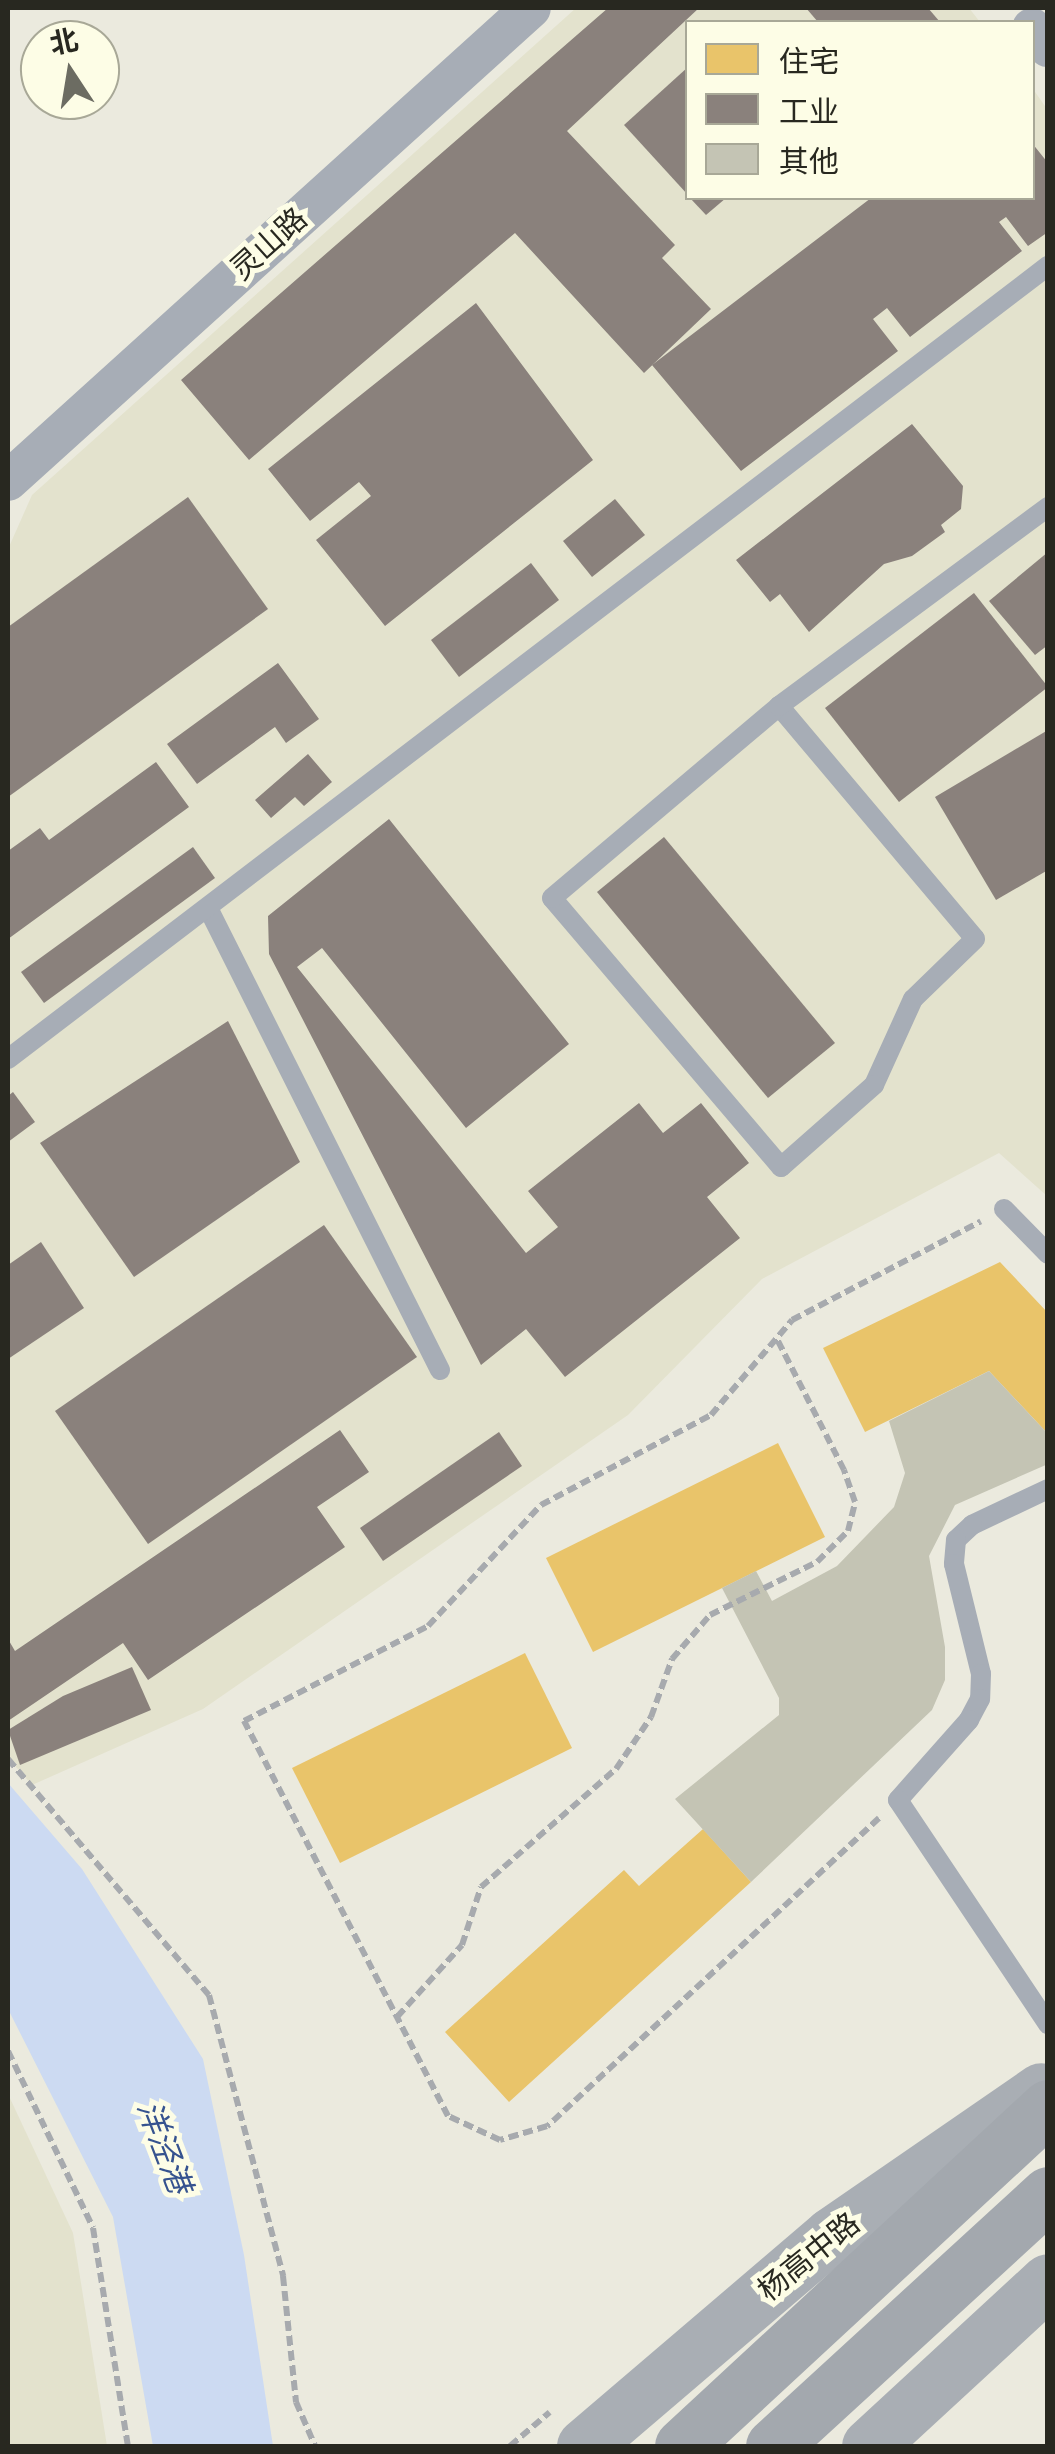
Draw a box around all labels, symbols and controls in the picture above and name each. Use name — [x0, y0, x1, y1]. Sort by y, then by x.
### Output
north arrow — [20, 20, 120, 120]
legend — [685, 20, 1035, 200]
text: 北 — [47, 23, 81, 61]
text: 住宅 — [779, 44, 839, 79]
text: 工业 — [779, 94, 839, 129]
text: 其他 — [779, 144, 839, 179]
street label: 灵山路 — [224, 201, 314, 287]
water label: 洋泾港 — [129, 2095, 199, 2199]
street label: 杨高中路 — [751, 2205, 867, 2309]

